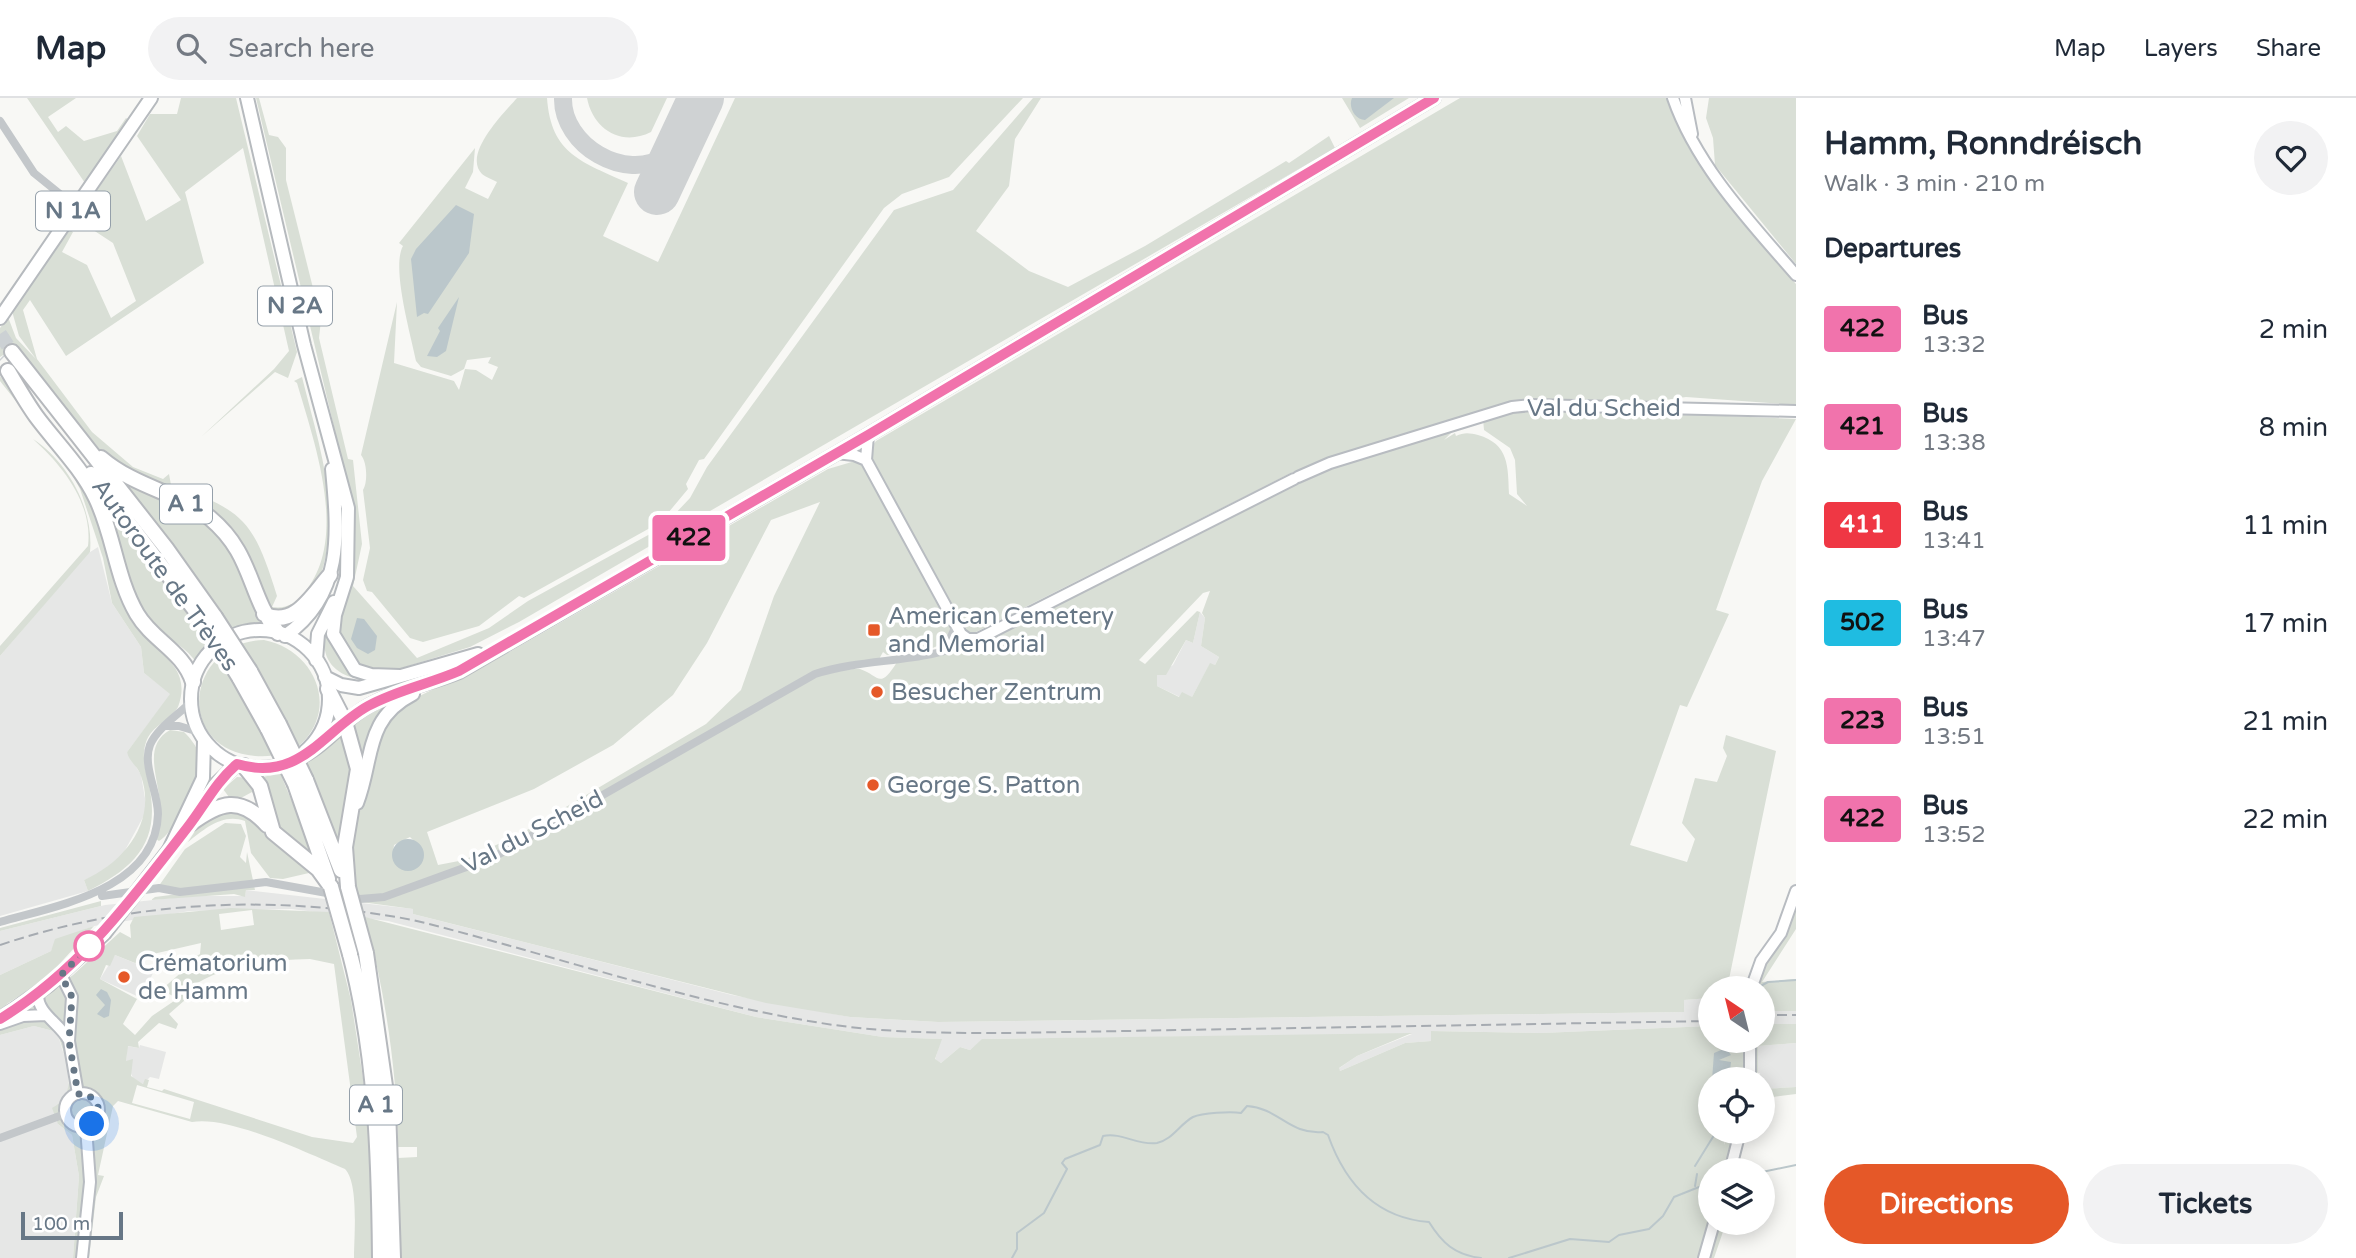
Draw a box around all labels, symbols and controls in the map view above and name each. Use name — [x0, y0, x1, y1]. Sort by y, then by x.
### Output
search box — [148, 17, 638, 80]
text: Map — [35, 29, 106, 68]
icon: search — [172, 29, 210, 67]
text: Search here — [228, 33, 374, 64]
text: Map — [2054, 34, 2106, 63]
text: Layers — [2144, 34, 2218, 63]
text: Share — [2256, 34, 2321, 63]
button: heart — [2254, 121, 2328, 195]
text: Hamm, Ronndréisch — [1824, 124, 2142, 163]
text: Walk · 3 min · 210 m — [1824, 170, 2045, 198]
road number: N 1A — [36, 192, 110, 230]
text: Departures — [1824, 233, 1961, 264]
road number: N 2A — [258, 286, 332, 326]
text: Bus — [1922, 300, 1968, 331]
text: 422 — [1840, 314, 1885, 343]
text: 2 min — [2259, 314, 2328, 345]
text: 13:32 — [1922, 331, 1986, 359]
street label: Val du Scheid — [1527, 394, 1681, 423]
text: Bus — [1922, 398, 1968, 429]
text: 421 — [1840, 412, 1885, 441]
text: 8 min — [2259, 412, 2328, 443]
text: 13:38 — [1922, 429, 1986, 457]
street label: Autoroute de Trèves — [85, 473, 245, 677]
road number: A 1 — [160, 484, 212, 524]
text: Bus — [1922, 496, 1968, 527]
text: 411 — [1840, 510, 1885, 539]
text: 11 min — [2242, 510, 2328, 541]
line badge: 422 — [649, 515, 729, 561]
text: 422 — [666, 523, 712, 552]
text: 13:41 — [1922, 527, 1986, 555]
text: Bus — [1922, 594, 1968, 625]
place label: American Cemetery and Memorial — [888, 602, 1114, 659]
text: 502 — [1840, 608, 1885, 637]
text: 17 min — [2242, 608, 2328, 639]
marker: American Cemetery and Memorial — [866, 622, 882, 638]
text: 13:47 — [1922, 625, 1986, 653]
place label: Besucher Zentrum — [891, 678, 1102, 707]
marker: Besucher Zentrum — [869, 684, 885, 700]
text: Bus — [1922, 692, 1968, 723]
text: 223 — [1840, 706, 1885, 735]
text: 21 min — [2242, 706, 2328, 737]
text: 13:51 — [1922, 723, 1986, 751]
place label: George S. Patton — [887, 771, 1081, 800]
marker: George S. Patton — [865, 777, 881, 793]
street label: Val du Scheid — [458, 784, 608, 880]
text: Bus — [1922, 790, 1968, 821]
text: 422 — [1840, 804, 1885, 833]
text: 22 min — [2242, 804, 2328, 835]
text: 13:52 — [1922, 821, 1986, 849]
unlabelled marker — [74, 931, 104, 961]
place label: Crématorium de Hamm — [138, 949, 288, 1006]
marker: Crématorium de Hamm — [116, 969, 132, 985]
north arrow — [1698, 976, 1774, 1054]
map controls — [1698, 976, 1775, 1235]
button: locate — [1698, 1067, 1775, 1144]
road number: A 1 — [350, 1086, 402, 1124]
your location — [74, 1106, 109, 1141]
button: layers — [1698, 1158, 1775, 1235]
button: Directions — [1824, 1164, 2069, 1244]
button: Tickets — [2083, 1164, 2328, 1244]
scale bar — [21, 1209, 122, 1241]
text: 100 m — [32, 1213, 90, 1235]

